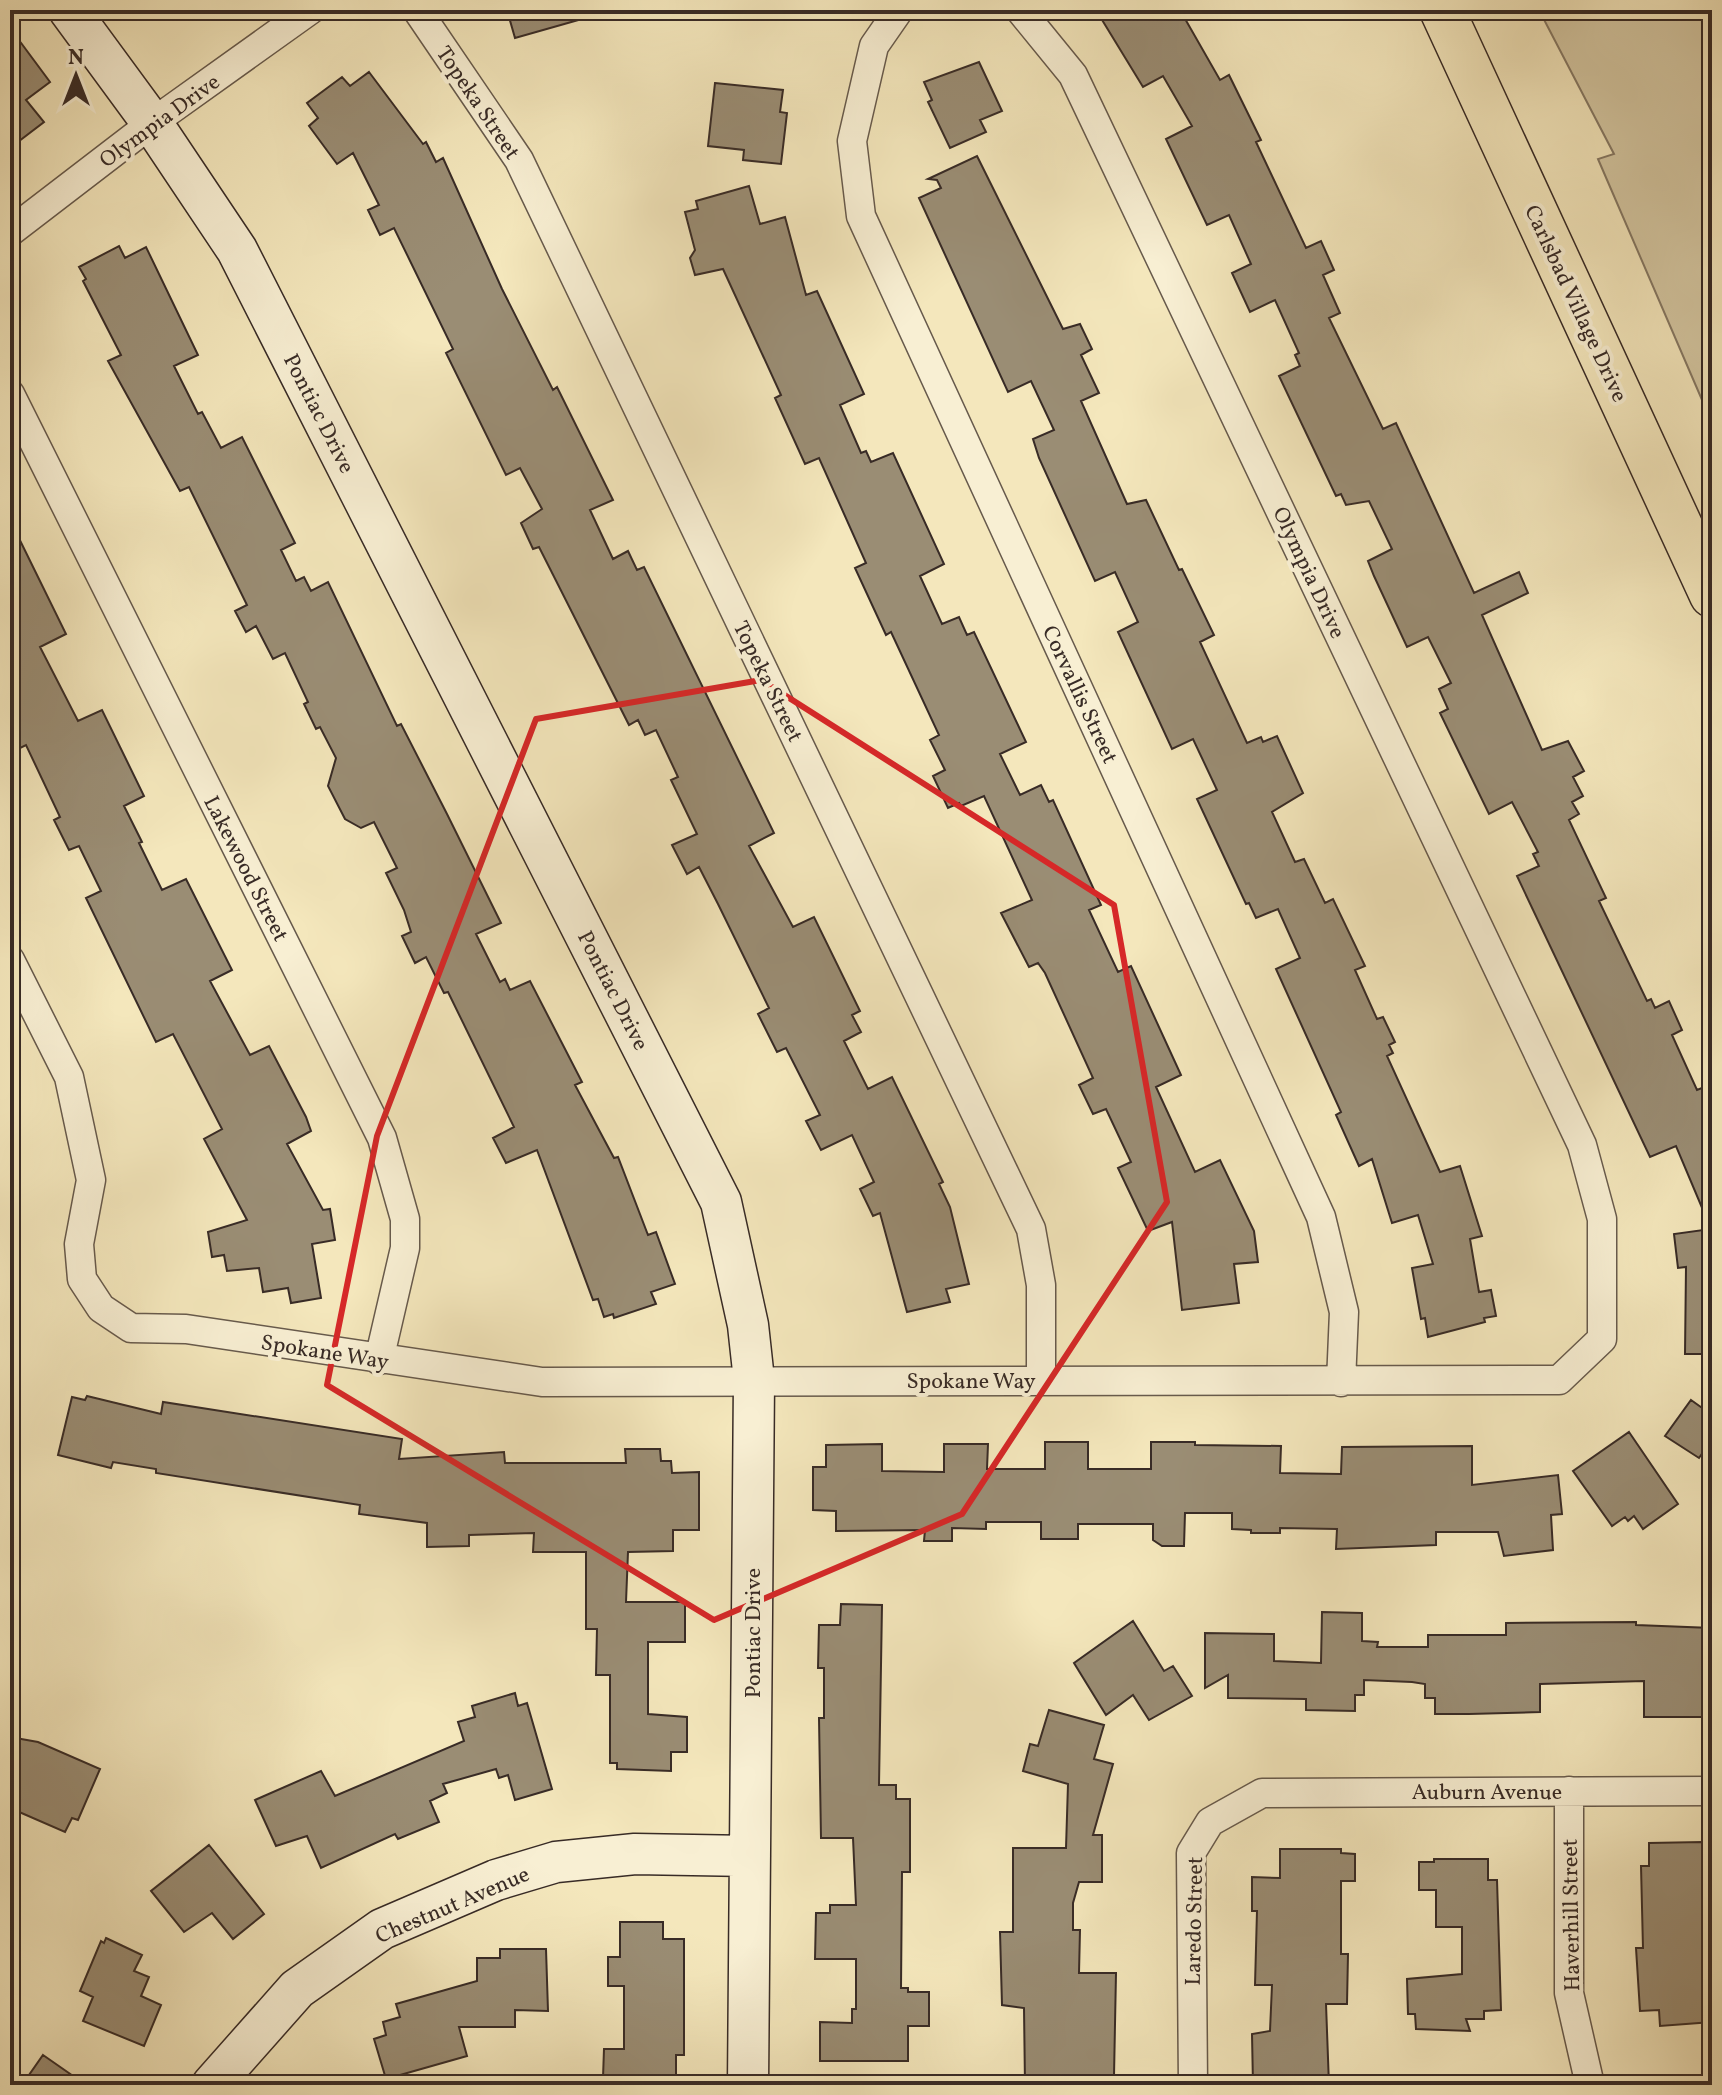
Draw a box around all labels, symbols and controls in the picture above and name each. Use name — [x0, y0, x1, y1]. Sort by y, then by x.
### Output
north arrow — [36, 36, 116, 116]
street label: Topeka Street — [427, 40, 527, 167]
text: N — [68, 43, 84, 74]
street label: Olympia Drive — [94, 68, 227, 176]
street label: Carlsbad Village Drive — [1515, 200, 1634, 408]
street label: Pontiac Drive — [274, 349, 361, 479]
street label: Olympia Drive — [1264, 502, 1352, 644]
street label: Topeka Street — [724, 616, 810, 748]
street label: Corvallis Street — [1033, 621, 1124, 769]
street label: Lakewood Street — [195, 791, 295, 948]
street label: Pontiac Drive — [568, 926, 655, 1056]
street label: Spokane Way — [258, 1328, 391, 1379]
street label: Spokane Way — [906, 1367, 1036, 1398]
street label: Pontiac Drive — [739, 1568, 770, 1698]
street label: Auburn Avenue — [1412, 1778, 1562, 1809]
street label: Haverhill Street — [1556, 1838, 1589, 1992]
street label: Laredo Street — [1179, 1856, 1212, 1986]
street label: Chestnut Avenue — [371, 1860, 535, 1953]

